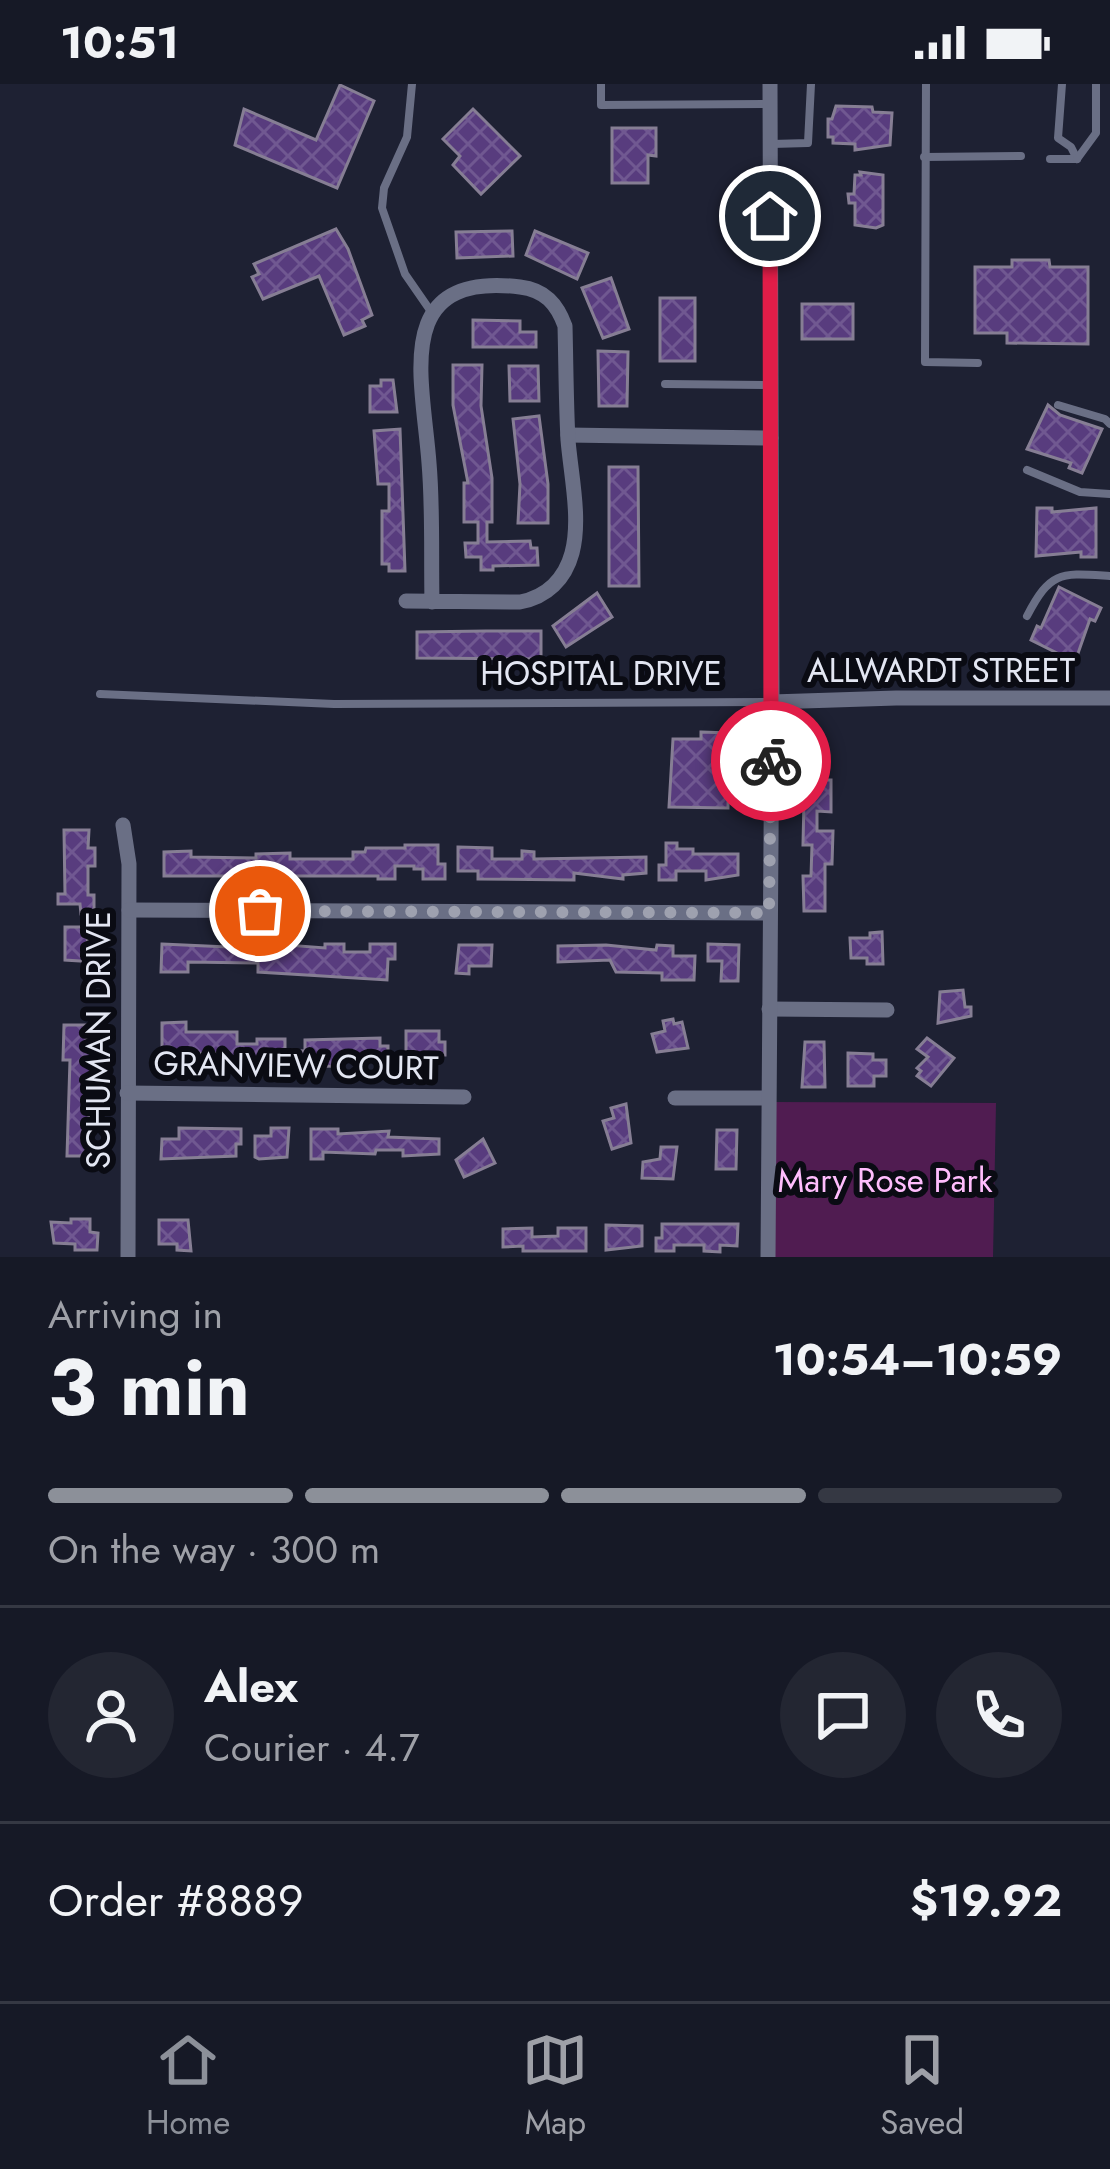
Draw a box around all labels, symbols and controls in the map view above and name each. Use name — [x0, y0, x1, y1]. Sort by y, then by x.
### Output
text: 10:51 — [60, 10, 179, 75]
pin — [719, 165, 821, 267]
icon: home — [737, 183, 803, 249]
street label: ALLWARDT STREET — [807, 647, 1076, 694]
street label: HOSPITAL DRIVE — [480, 650, 722, 697]
courier — [711, 701, 831, 821]
icon: bike — [738, 728, 804, 794]
pin — [209, 860, 311, 962]
icon: bag — [227, 878, 293, 944]
street label: SCHUMAN DRIVE — [75, 911, 122, 1169]
street label: GRANVIEW COURT — [153, 1040, 440, 1091]
park label: Mary Rose Park — [778, 1157, 993, 1204]
text: Arriving in — [48, 1286, 223, 1343]
text: 10:54–10:59 — [773, 1327, 1062, 1392]
text: 3 min — [48, 1332, 250, 1444]
text: On the way · 300 m — [48, 1521, 380, 1578]
button: person — [48, 1652, 174, 1778]
button: chat — [780, 1652, 906, 1778]
button: phone — [936, 1652, 1062, 1778]
text: Alex — [204, 1654, 298, 1719]
text: Courier · 4.7 — [204, 1719, 419, 1776]
text: Order #8889 — [48, 1868, 304, 1933]
text: $19.92 — [910, 1868, 1062, 1933]
tab: Home — [146, 2027, 230, 2146]
tab: Map — [522, 2027, 588, 2146]
tab: Saved — [880, 2027, 964, 2146]

